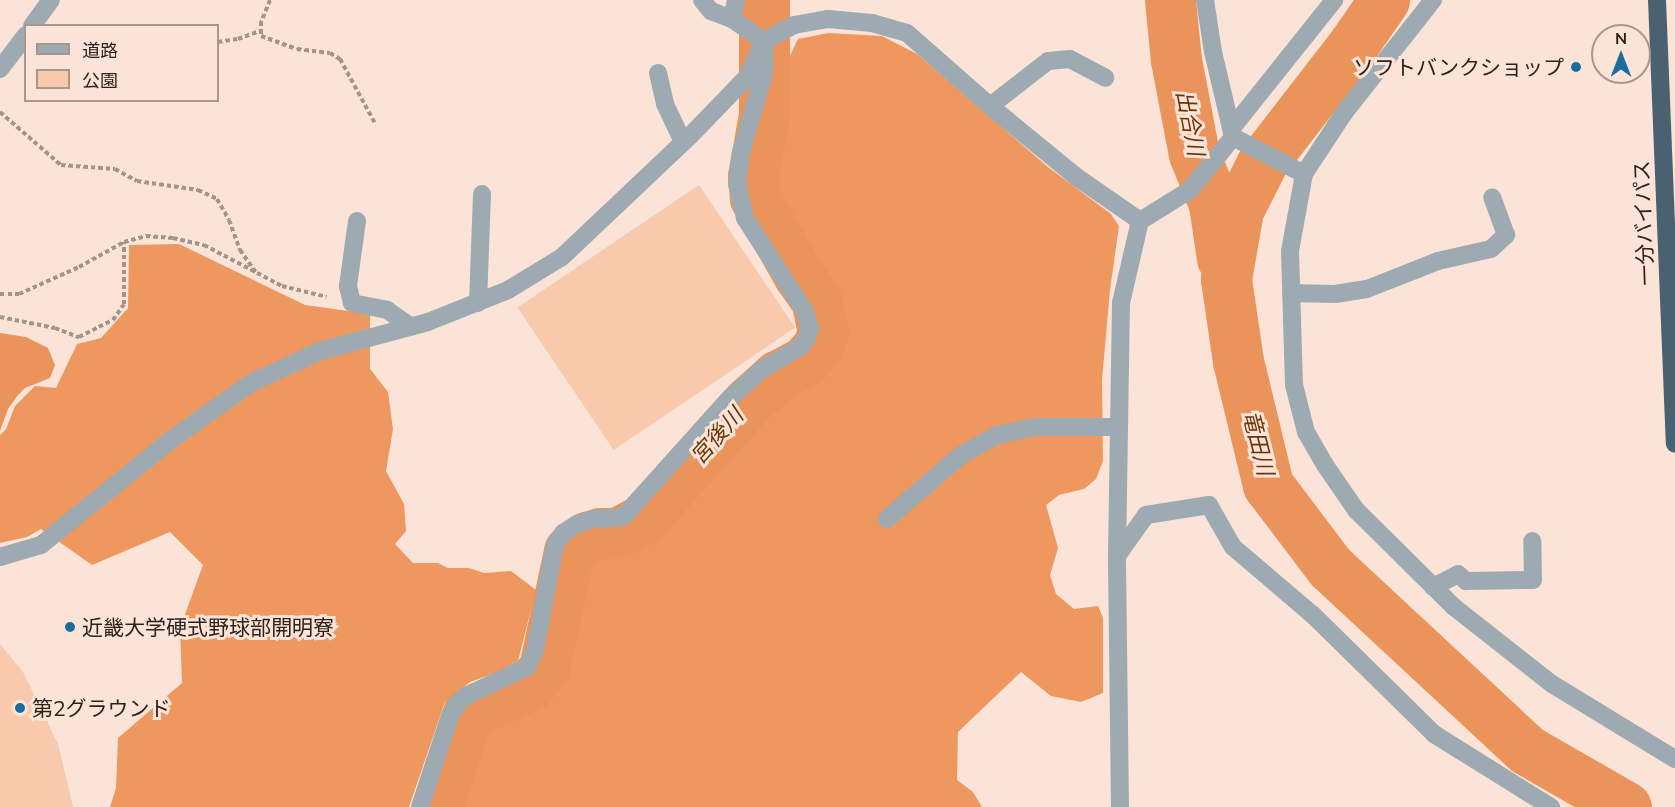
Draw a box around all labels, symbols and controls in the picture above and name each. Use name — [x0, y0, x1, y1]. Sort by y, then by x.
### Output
legend — [24, 24, 219, 102]
north arrow — [1591, 24, 1651, 84]
text: N — [1615, 28, 1627, 48]
text: 道路 — [82, 39, 118, 62]
place label: ソフトバンクショップ — [1354, 54, 1564, 80]
marker: ソフトバンクショップ — [1569, 60, 1583, 74]
text: 公園 — [82, 69, 118, 92]
water label: 出合川 — [1171, 88, 1209, 158]
street label: 一分バイパス — [1628, 160, 1658, 286]
water label: 宮後川 — [685, 403, 749, 469]
water label: 竜田川 — [1237, 408, 1279, 478]
place label: 近畿大学硬式野球部開明寮 — [82, 614, 334, 640]
marker: 近畿大学硬式野球部開明寮 — [63, 620, 77, 634]
place label: 第2グラウンド — [32, 695, 171, 721]
marker: 第2グラウンド — [13, 701, 27, 715]

